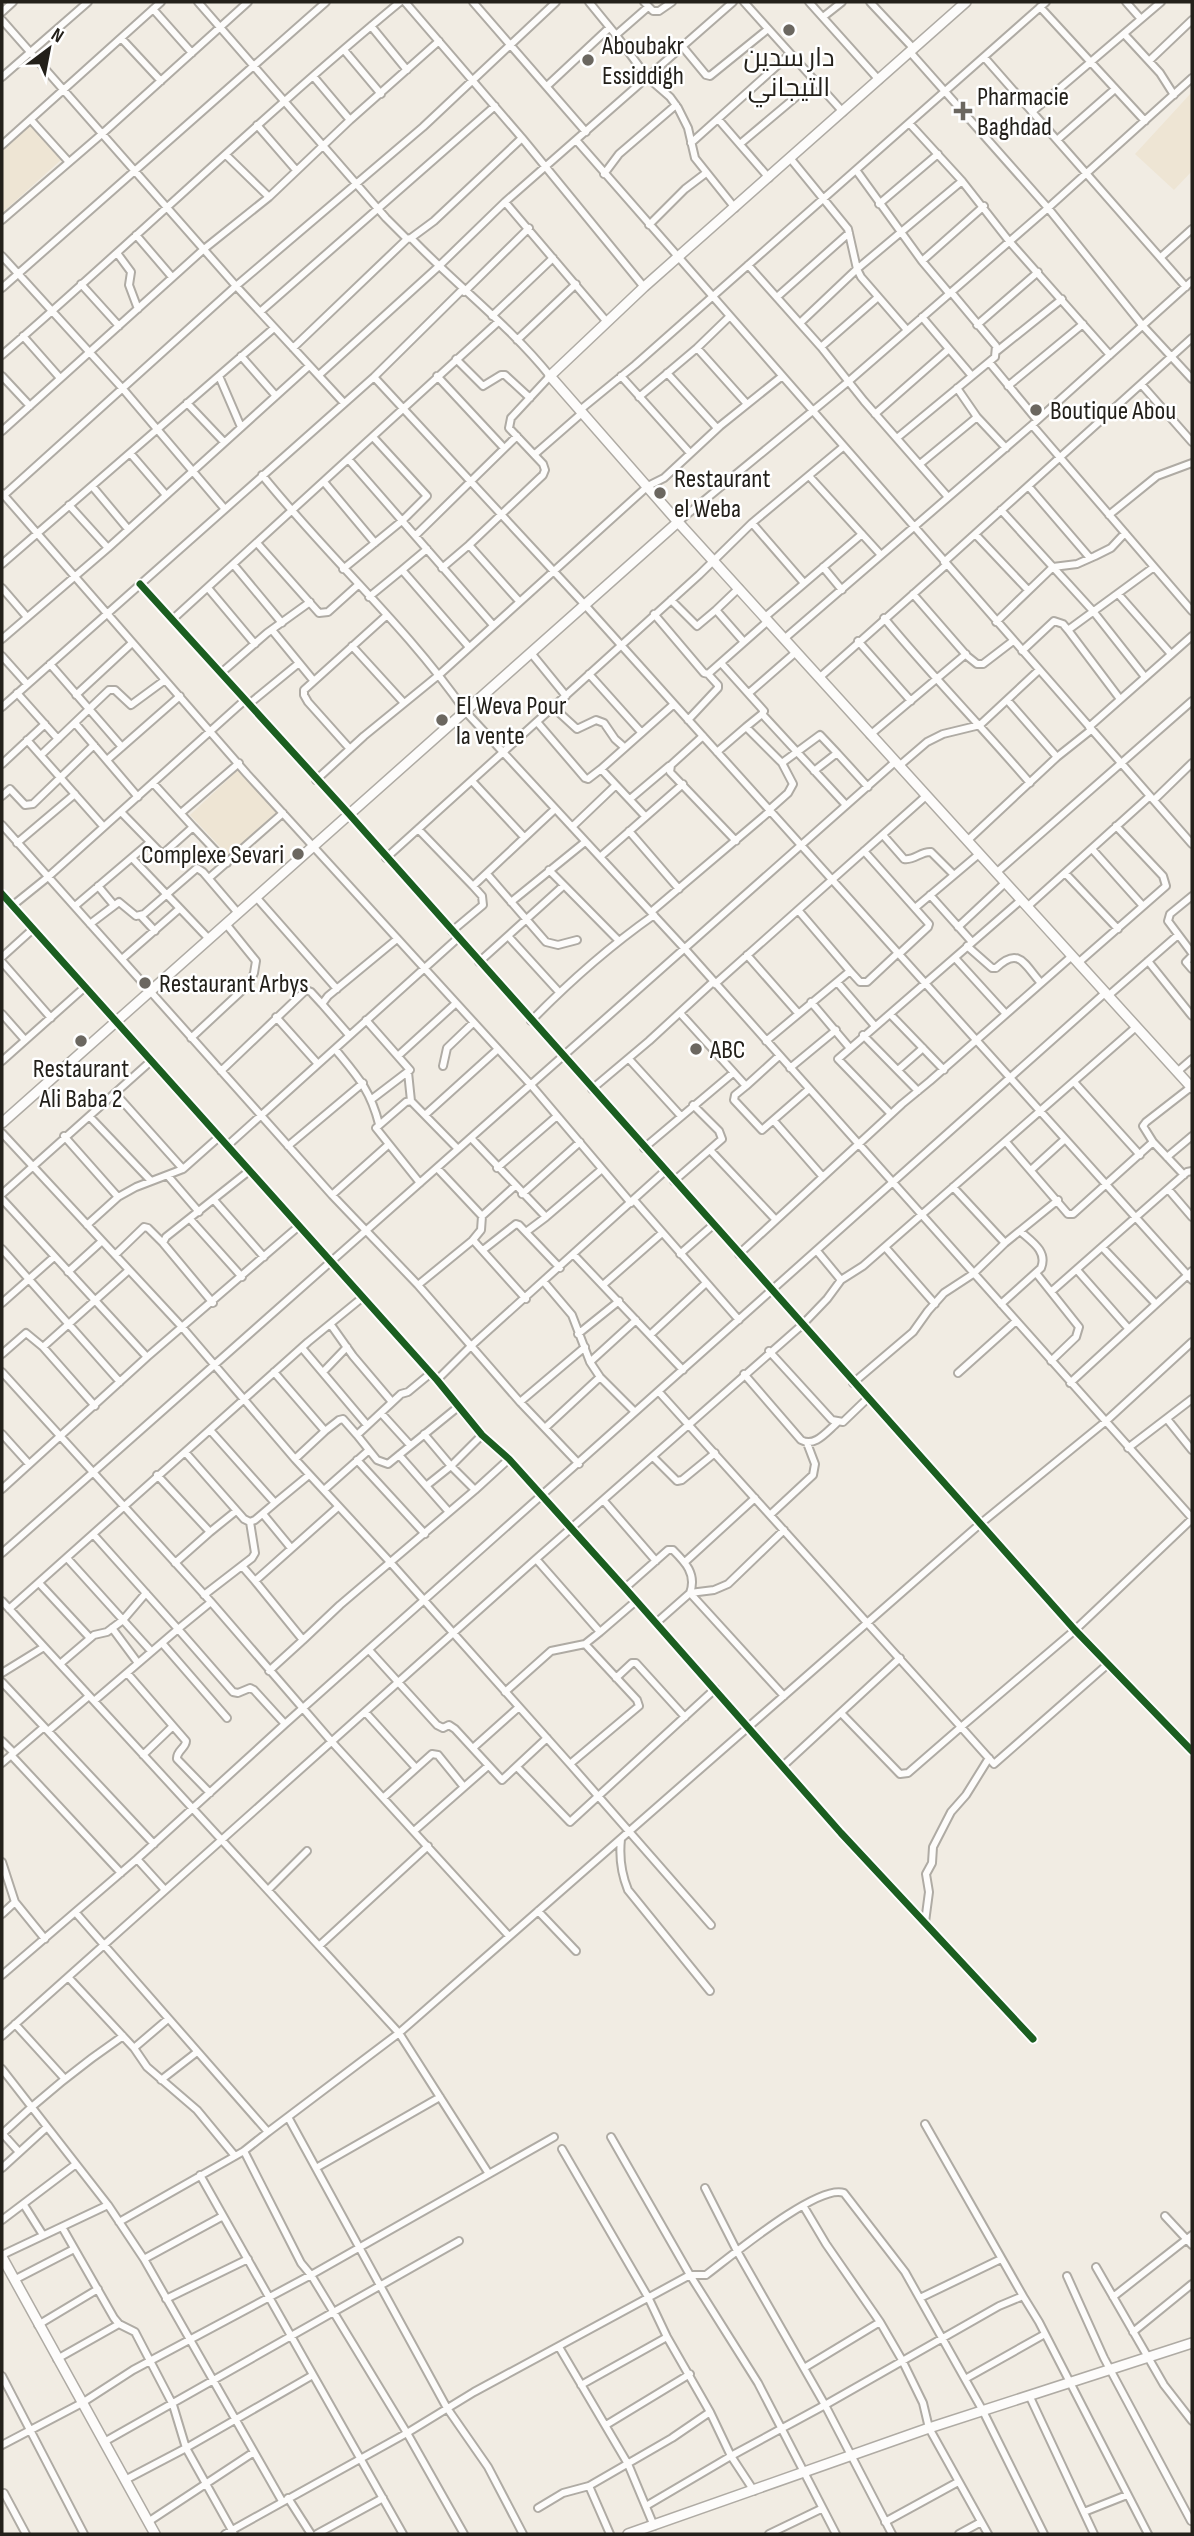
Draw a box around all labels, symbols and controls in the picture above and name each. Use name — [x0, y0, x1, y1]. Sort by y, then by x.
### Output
north arrow — [14, 14, 84, 84]
marker: دار سدين التيجاني — [781, 22, 797, 38]
text: N — [47, 23, 68, 48]
place label: Aboubakr Essiddigh — [601, 31, 685, 92]
place label: دار سدين التيجاني — [743, 43, 835, 108]
marker: Aboubakr Essiddigh — [580, 52, 596, 68]
place label: Pharmacie Baghdad — [977, 82, 1069, 143]
marker: Pharmacie Baghdad — [955, 103, 971, 119]
place label: Boutique Abou — [1050, 396, 1176, 427]
marker: Boutique Abou — [1028, 402, 1044, 418]
place label: Restaurant el Weba — [674, 464, 771, 525]
marker: Restaurant el Weba — [652, 485, 668, 501]
place label: El Weva Pour la vente — [456, 691, 567, 752]
marker: El Weva Pour la vente — [434, 712, 450, 728]
place label: Complexe Sevari — [141, 840, 284, 871]
marker: Complexe Sevari — [290, 846, 306, 862]
place label: Restaurant Arbys — [159, 969, 309, 1000]
marker: Restaurant Arbys — [137, 975, 153, 991]
marker: Restaurant Ali Baba 2 — [73, 1033, 89, 1049]
place label: ABC — [709, 1035, 745, 1066]
marker: ABC — [688, 1041, 704, 1057]
place label: Restaurant Ali Baba 2 — [33, 1054, 129, 1115]

